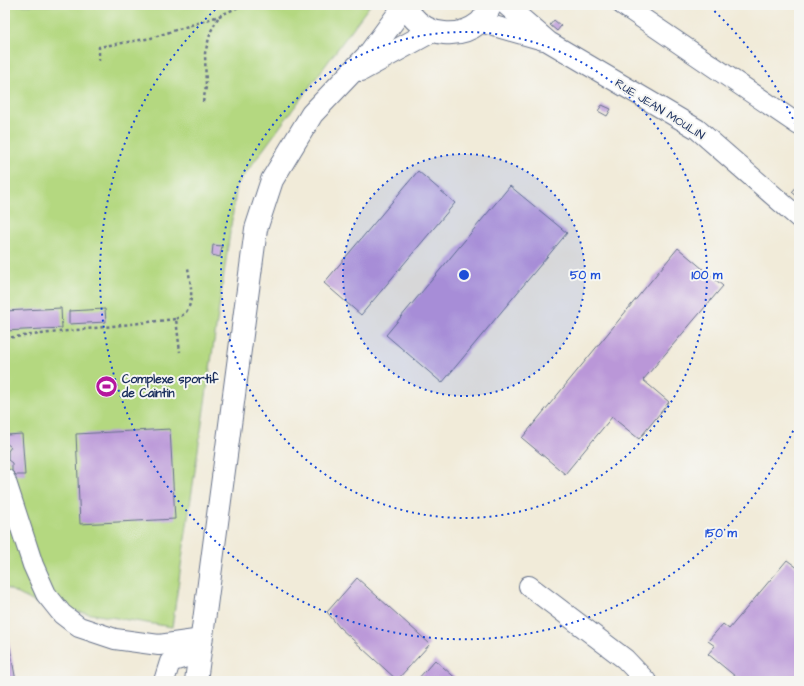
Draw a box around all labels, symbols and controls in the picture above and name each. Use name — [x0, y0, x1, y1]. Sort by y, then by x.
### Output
street label: RUE JEAN MOULIN — [612, 75, 708, 144]
text: 50 m — [570, 267, 601, 284]
text: 100 m — [692, 267, 723, 284]
centre of rings — [457, 268, 471, 282]
place label: Complexe sportif de Caintin — [121, 371, 219, 402]
sports icon: Complexe sportif de Caintin — [93, 373, 119, 399]
text: 150 m — [705, 525, 738, 542]

